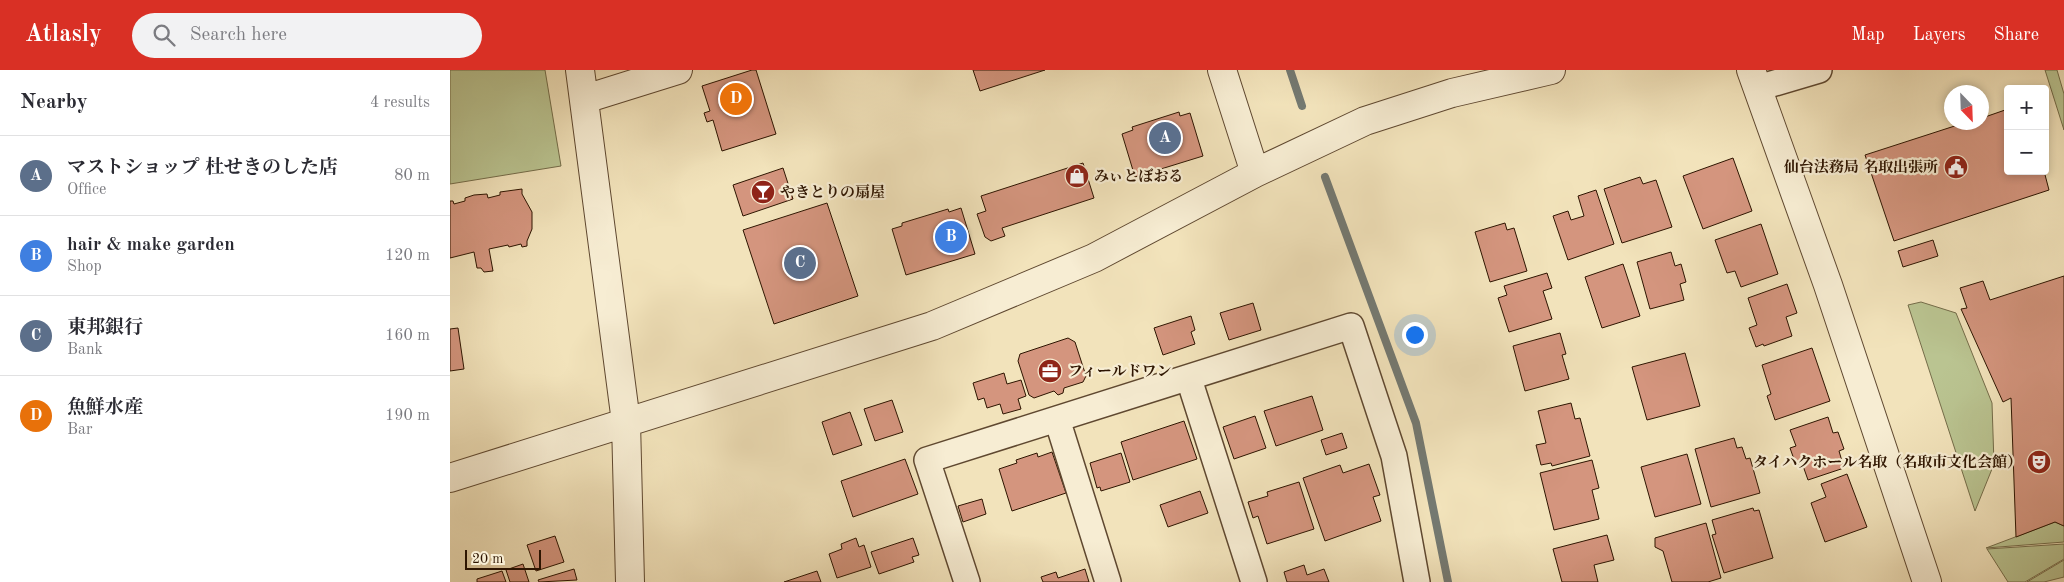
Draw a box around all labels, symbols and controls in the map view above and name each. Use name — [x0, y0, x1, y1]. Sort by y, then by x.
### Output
search box — [132, 13, 482, 58]
icon: search — [150, 21, 178, 49]
text: Atlasly — [25, 23, 102, 47]
text: Search here — [190, 26, 287, 45]
text: Map — [1851, 26, 1885, 44]
text: Layers — [1913, 26, 1965, 44]
text: Share — [1993, 26, 2039, 44]
pin: D — [720, 80, 752, 118]
north arrow — [1944, 85, 1989, 130]
map controls — [2004, 85, 2049, 175]
button: + — [2004, 85, 2049, 130]
text: Nearby — [20, 92, 88, 113]
text: 4 results — [370, 95, 430, 111]
pin: A — [1149, 119, 1181, 157]
button: − — [2004, 130, 2049, 175]
public building icon: 仙台法務局 名取出張所 — [1943, 154, 1969, 180]
place label: 仙台法務局 名取出張所 — [1784, 158, 1938, 176]
text: マストショップ 杜せきのした店 — [67, 159, 338, 178]
shop icon: みぃとぼおる — [1064, 163, 1090, 189]
text: A — [30, 168, 42, 184]
text: 80 m — [394, 168, 430, 184]
place label: みぃとぼおる — [1094, 168, 1184, 185]
bar icon: やきとりの扇屋 — [750, 179, 776, 205]
text: Office — [67, 182, 106, 198]
place label: やきとりの扇屋 — [780, 184, 885, 201]
pin: B — [935, 218, 967, 256]
text: hair & make garden — [67, 236, 235, 255]
pin: C — [784, 244, 816, 282]
text: B — [30, 248, 42, 264]
text: 120 m — [385, 248, 430, 264]
text: Shop — [67, 259, 102, 275]
text: 東邦銀行 — [67, 319, 143, 338]
your location — [1402, 322, 1428, 348]
text: C — [31, 328, 41, 344]
text: 160 m — [385, 328, 430, 344]
text: Bank — [67, 342, 103, 358]
office icon: フィールドワン — [1037, 358, 1063, 384]
place label: フィールドワン — [1068, 364, 1172, 380]
text: 魚鮮水産 — [67, 399, 143, 418]
text: D — [30, 408, 42, 424]
text: 190 m — [385, 408, 430, 424]
text: Bar — [67, 422, 93, 438]
theatre icon: タイハクホール名取（名取市文化会館） — [2026, 449, 2052, 475]
place label: タイハクホール名取（名取市文化会館） — [1753, 454, 2022, 471]
scale bar — [465, 547, 541, 570]
text: 20 m — [472, 552, 503, 566]

